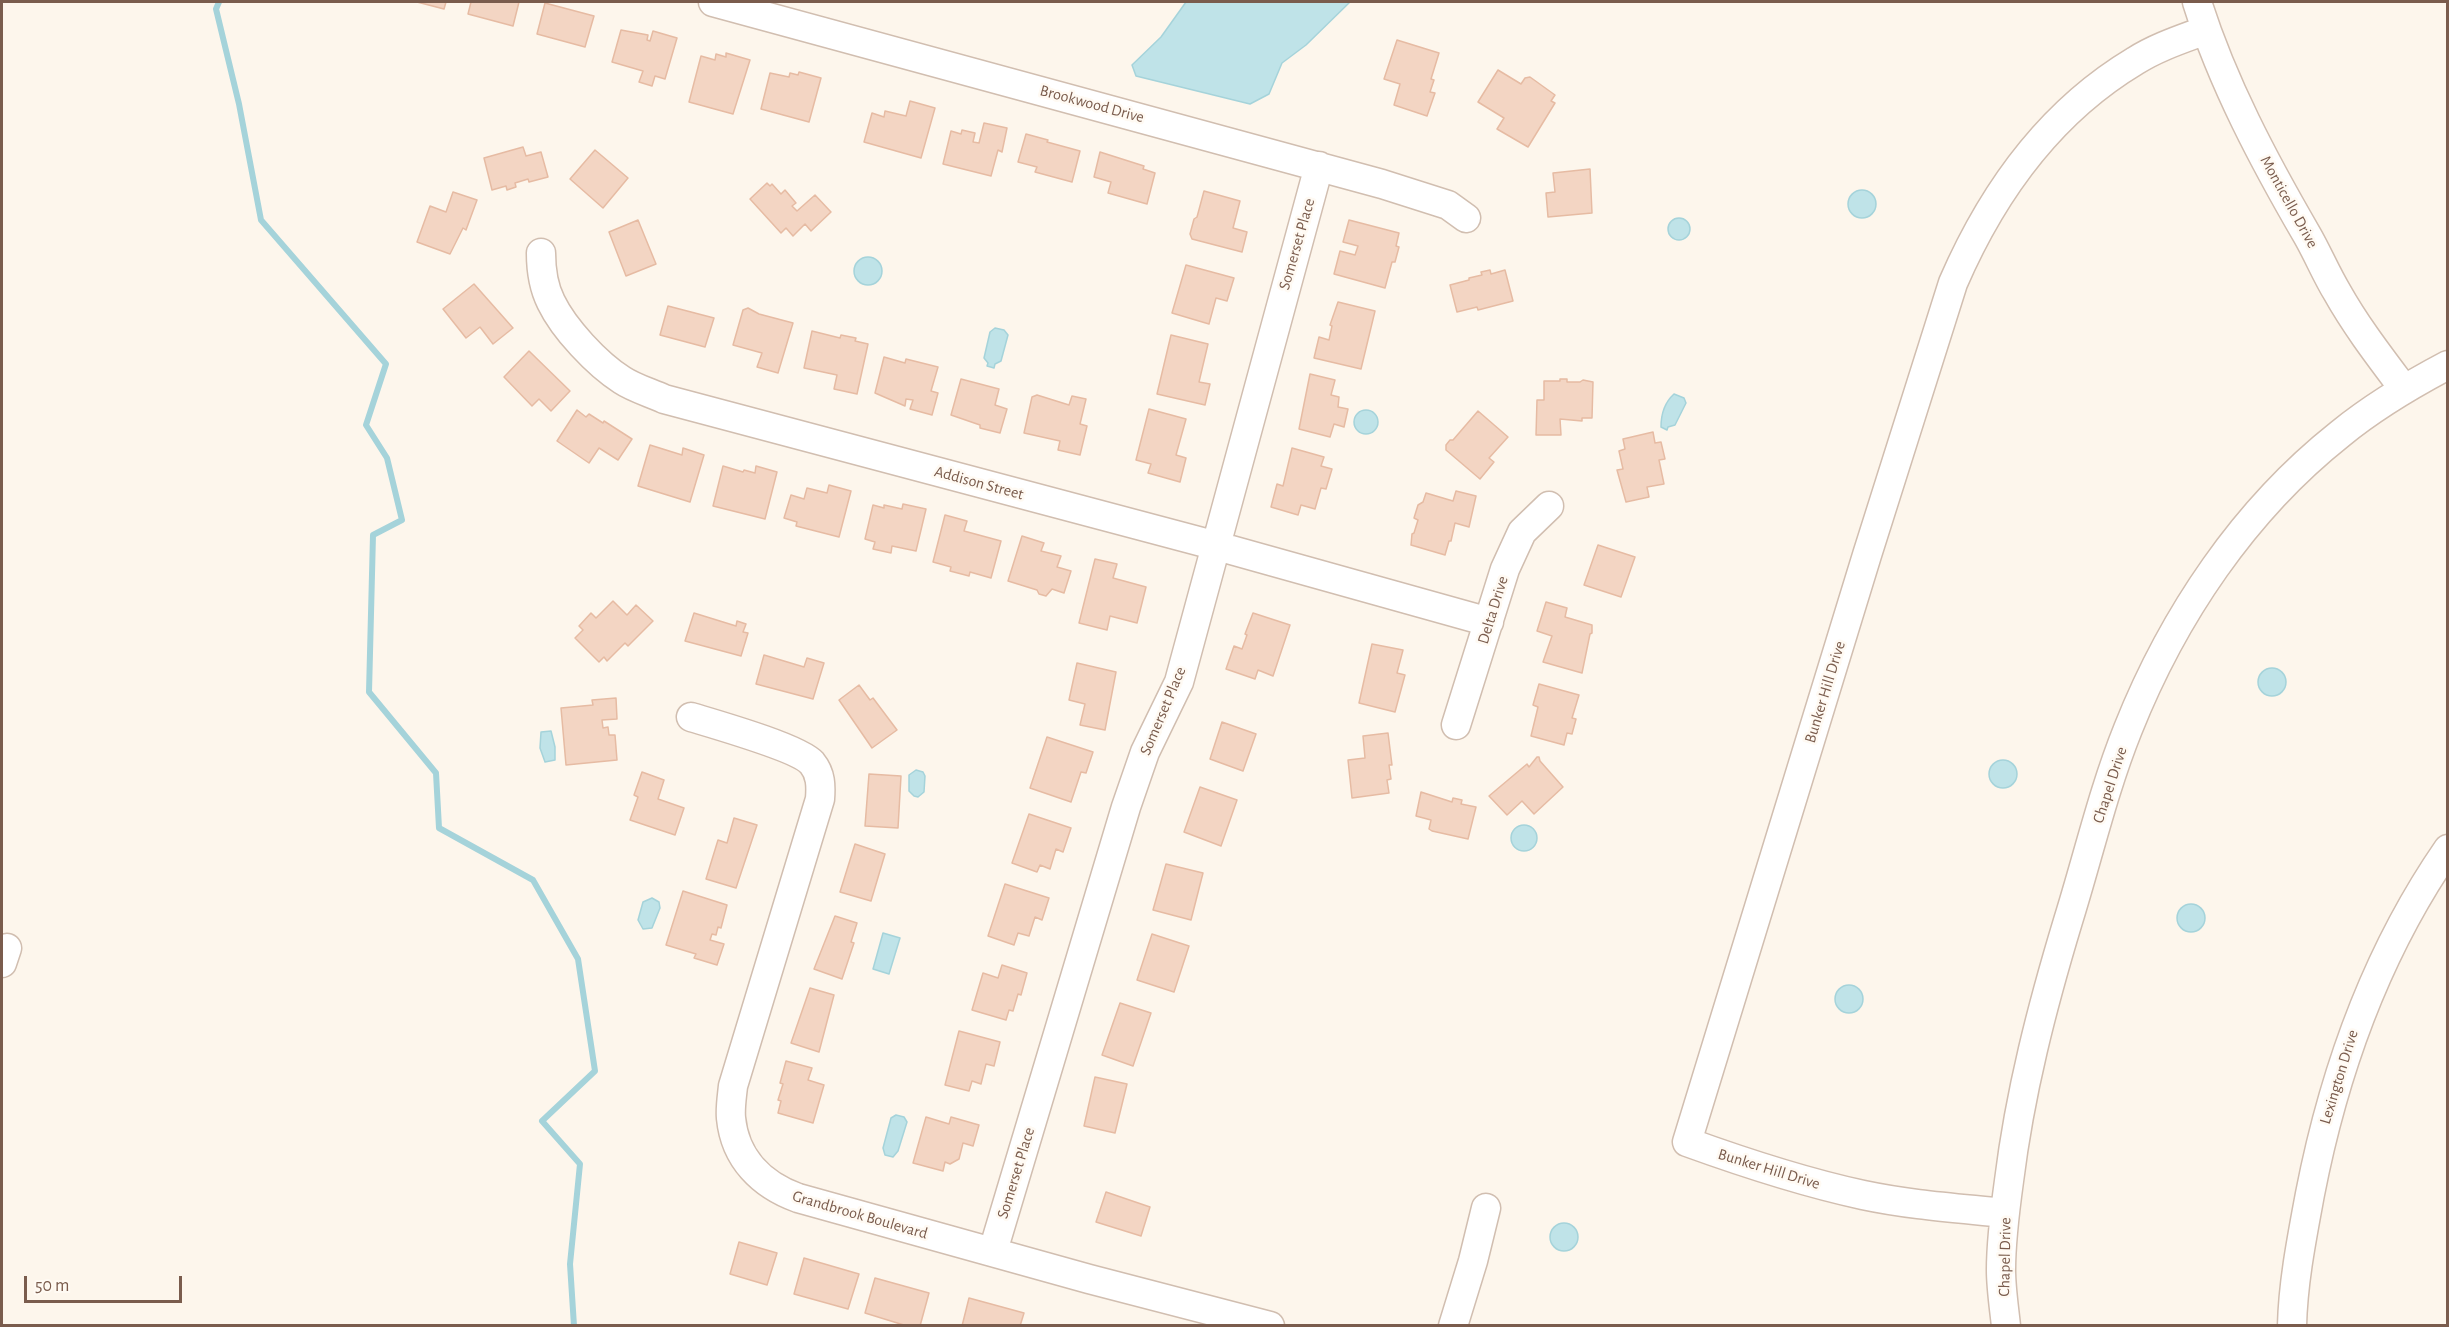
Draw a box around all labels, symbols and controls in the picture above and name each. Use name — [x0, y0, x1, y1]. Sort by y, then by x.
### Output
street label: Brookwood Drive — [1038, 81, 1146, 127]
street label: Monticello Drive — [2256, 153, 2322, 251]
street label: Somerset Place — [1275, 196, 1319, 292]
street label: Addison Street — [932, 462, 1026, 504]
street label: Delta Drive — [1474, 574, 1512, 646]
street label: Bunker Hill Drive — [1800, 639, 1850, 745]
street label: Somerset Place — [1136, 664, 1190, 758]
street label: Chapel Drive — [2089, 744, 2131, 826]
street label: Lexington Drive — [2316, 1028, 2362, 1126]
street label: Somerset Place — [993, 1125, 1039, 1221]
street label: Bunker Hill Drive — [1716, 1144, 1822, 1194]
street label: Grandbrook Boulevard — [790, 1186, 930, 1244]
street label: Chapel Drive — [1995, 1217, 2015, 1297]
scale bar — [27, 1264, 184, 1302]
text: 50 m — [35, 1277, 69, 1295]

